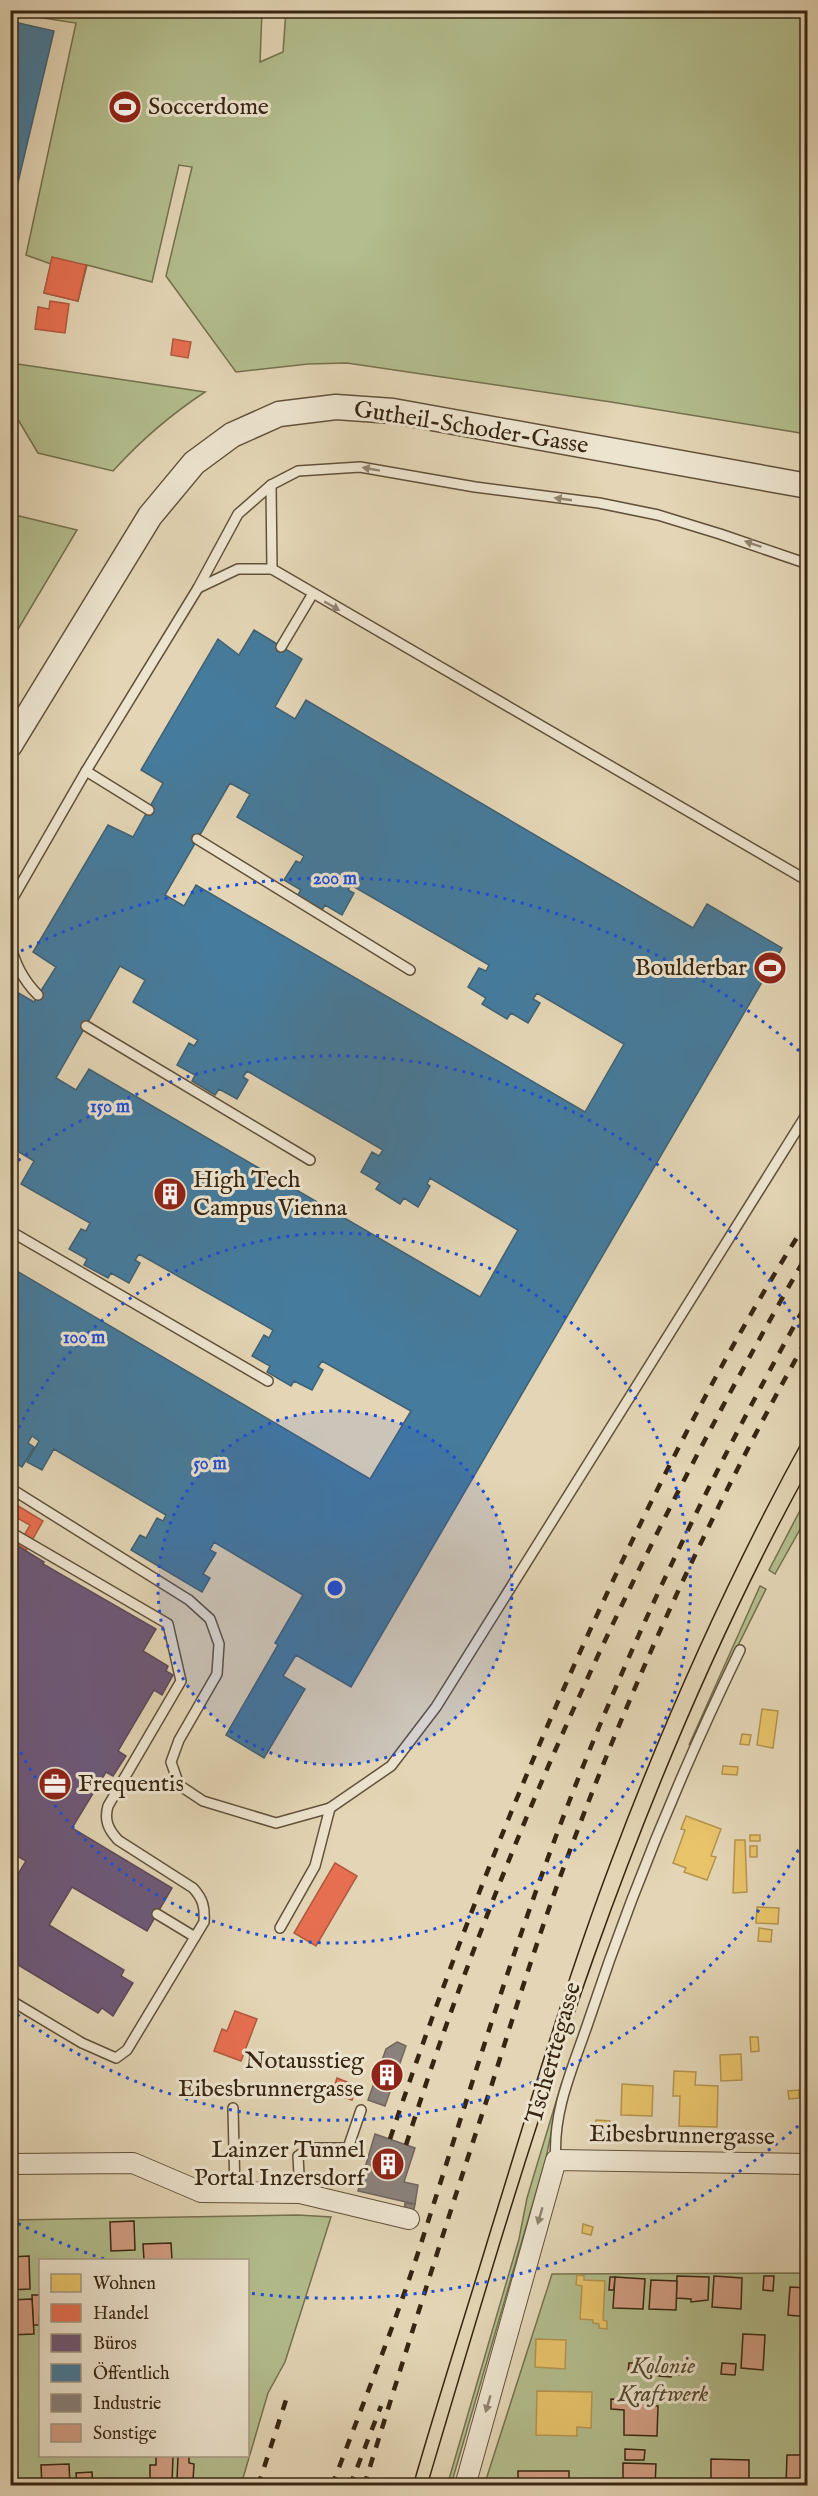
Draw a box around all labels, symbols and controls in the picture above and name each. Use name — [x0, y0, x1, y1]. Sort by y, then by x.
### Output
sports icon: Soccerdome — [107, 89, 143, 125]
place label: Soccerdome — [148, 92, 269, 123]
street label: Gutheil-Schoder-Gasse — [352, 394, 590, 462]
one-way arrow — [361, 464, 380, 473]
one-way arrow — [554, 494, 573, 503]
one-way arrow — [743, 539, 761, 549]
one-way arrow — [324, 601, 341, 611]
text: 200 m — [313, 868, 357, 891]
sports icon: Boulderbar — [752, 950, 788, 986]
place label: Boulderbar — [635, 953, 747, 984]
text: 150 m — [90, 1096, 130, 1119]
place label: High Tech Campus Vienna — [193, 1165, 348, 1224]
building icon: High Tech Campus Vienna — [152, 1176, 188, 1212]
text: 100 m — [63, 1327, 105, 1350]
text: 50 m — [193, 1453, 227, 1476]
centre of rings — [325, 1578, 345, 1598]
office icon: Frequentis — [37, 1766, 73, 1802]
place label: Frequentis — [78, 1769, 184, 1800]
street label: Tscherttegasse — [519, 1979, 589, 2127]
place label: Notausstieg Eibesbrunnergasse — [178, 2046, 365, 2105]
building icon: Notausstieg Eibesbrunnergasse — [369, 2057, 405, 2093]
street label: Eibesbrunnergasse — [589, 2119, 775, 2153]
place label: Lainzer Tunnel Portal Inzersdorf — [194, 2135, 369, 2194]
building icon: Lainzer Tunnel Portal Inzersdorf — [370, 2146, 406, 2182]
one-way arrow — [535, 2207, 545, 2226]
legend — [39, 2259, 249, 2457]
text: Wohnen — [93, 2273, 156, 2296]
text: Handel — [93, 2303, 149, 2326]
text: Büros — [93, 2333, 137, 2356]
park label: Kolonie Kraftwerk — [617, 2351, 709, 2410]
text: Öffentlich — [93, 2362, 170, 2386]
text: Industrie — [93, 2393, 161, 2416]
one-way arrow — [483, 2395, 492, 2413]
text: Sonstige — [93, 2423, 157, 2446]

